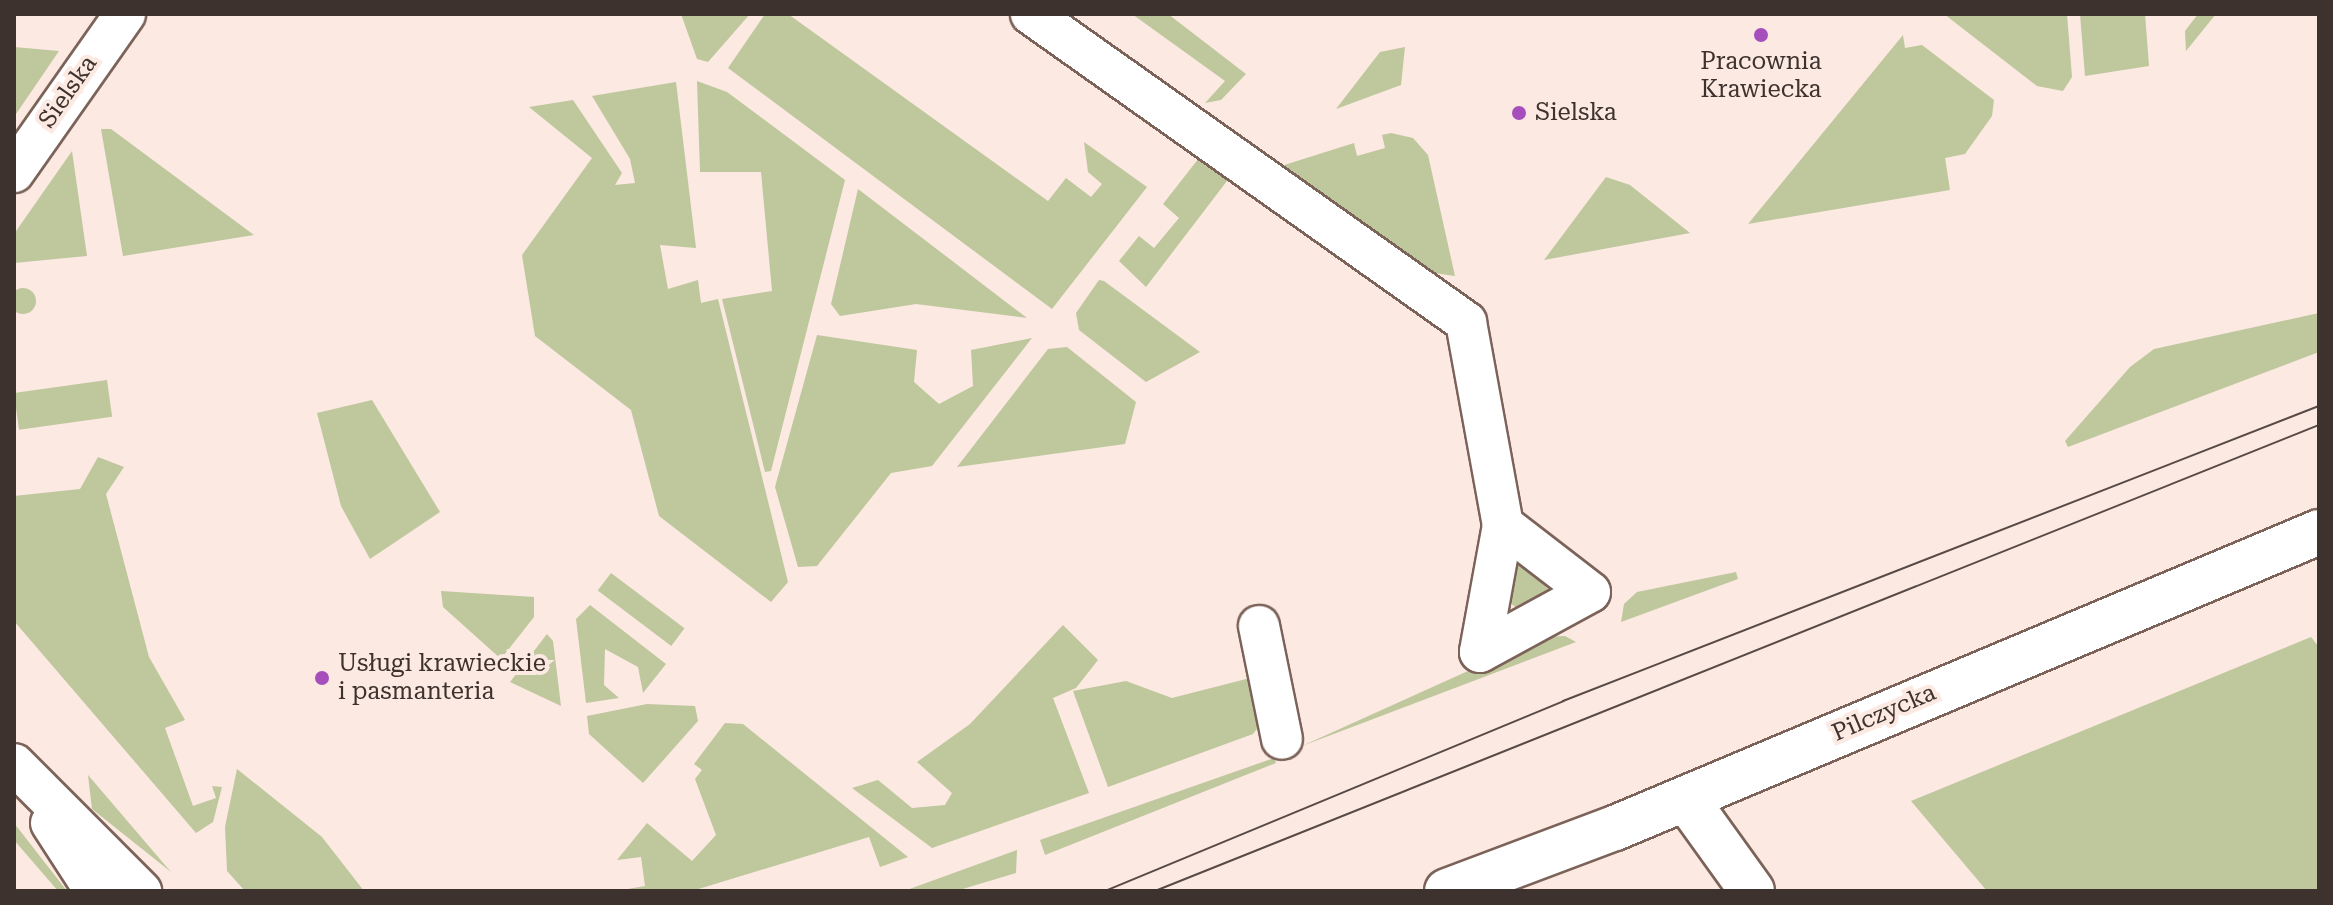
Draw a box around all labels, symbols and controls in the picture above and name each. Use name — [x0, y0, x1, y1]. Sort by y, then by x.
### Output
marker: Pracownia Krawiecka — [1752, 26, 1770, 44]
place label: Pracownia Krawiecka — [1700, 48, 1822, 104]
street label: Sielska — [33, 50, 103, 134]
place label: Sielska — [1535, 99, 1617, 127]
marker: Sielska — [1510, 104, 1528, 122]
place label: Usługi krawieckie i pasmanteria — [338, 650, 546, 706]
marker: Usługi krawieckie i pasmanteria — [313, 669, 331, 687]
street label: Pilczycka — [1828, 678, 1940, 748]

